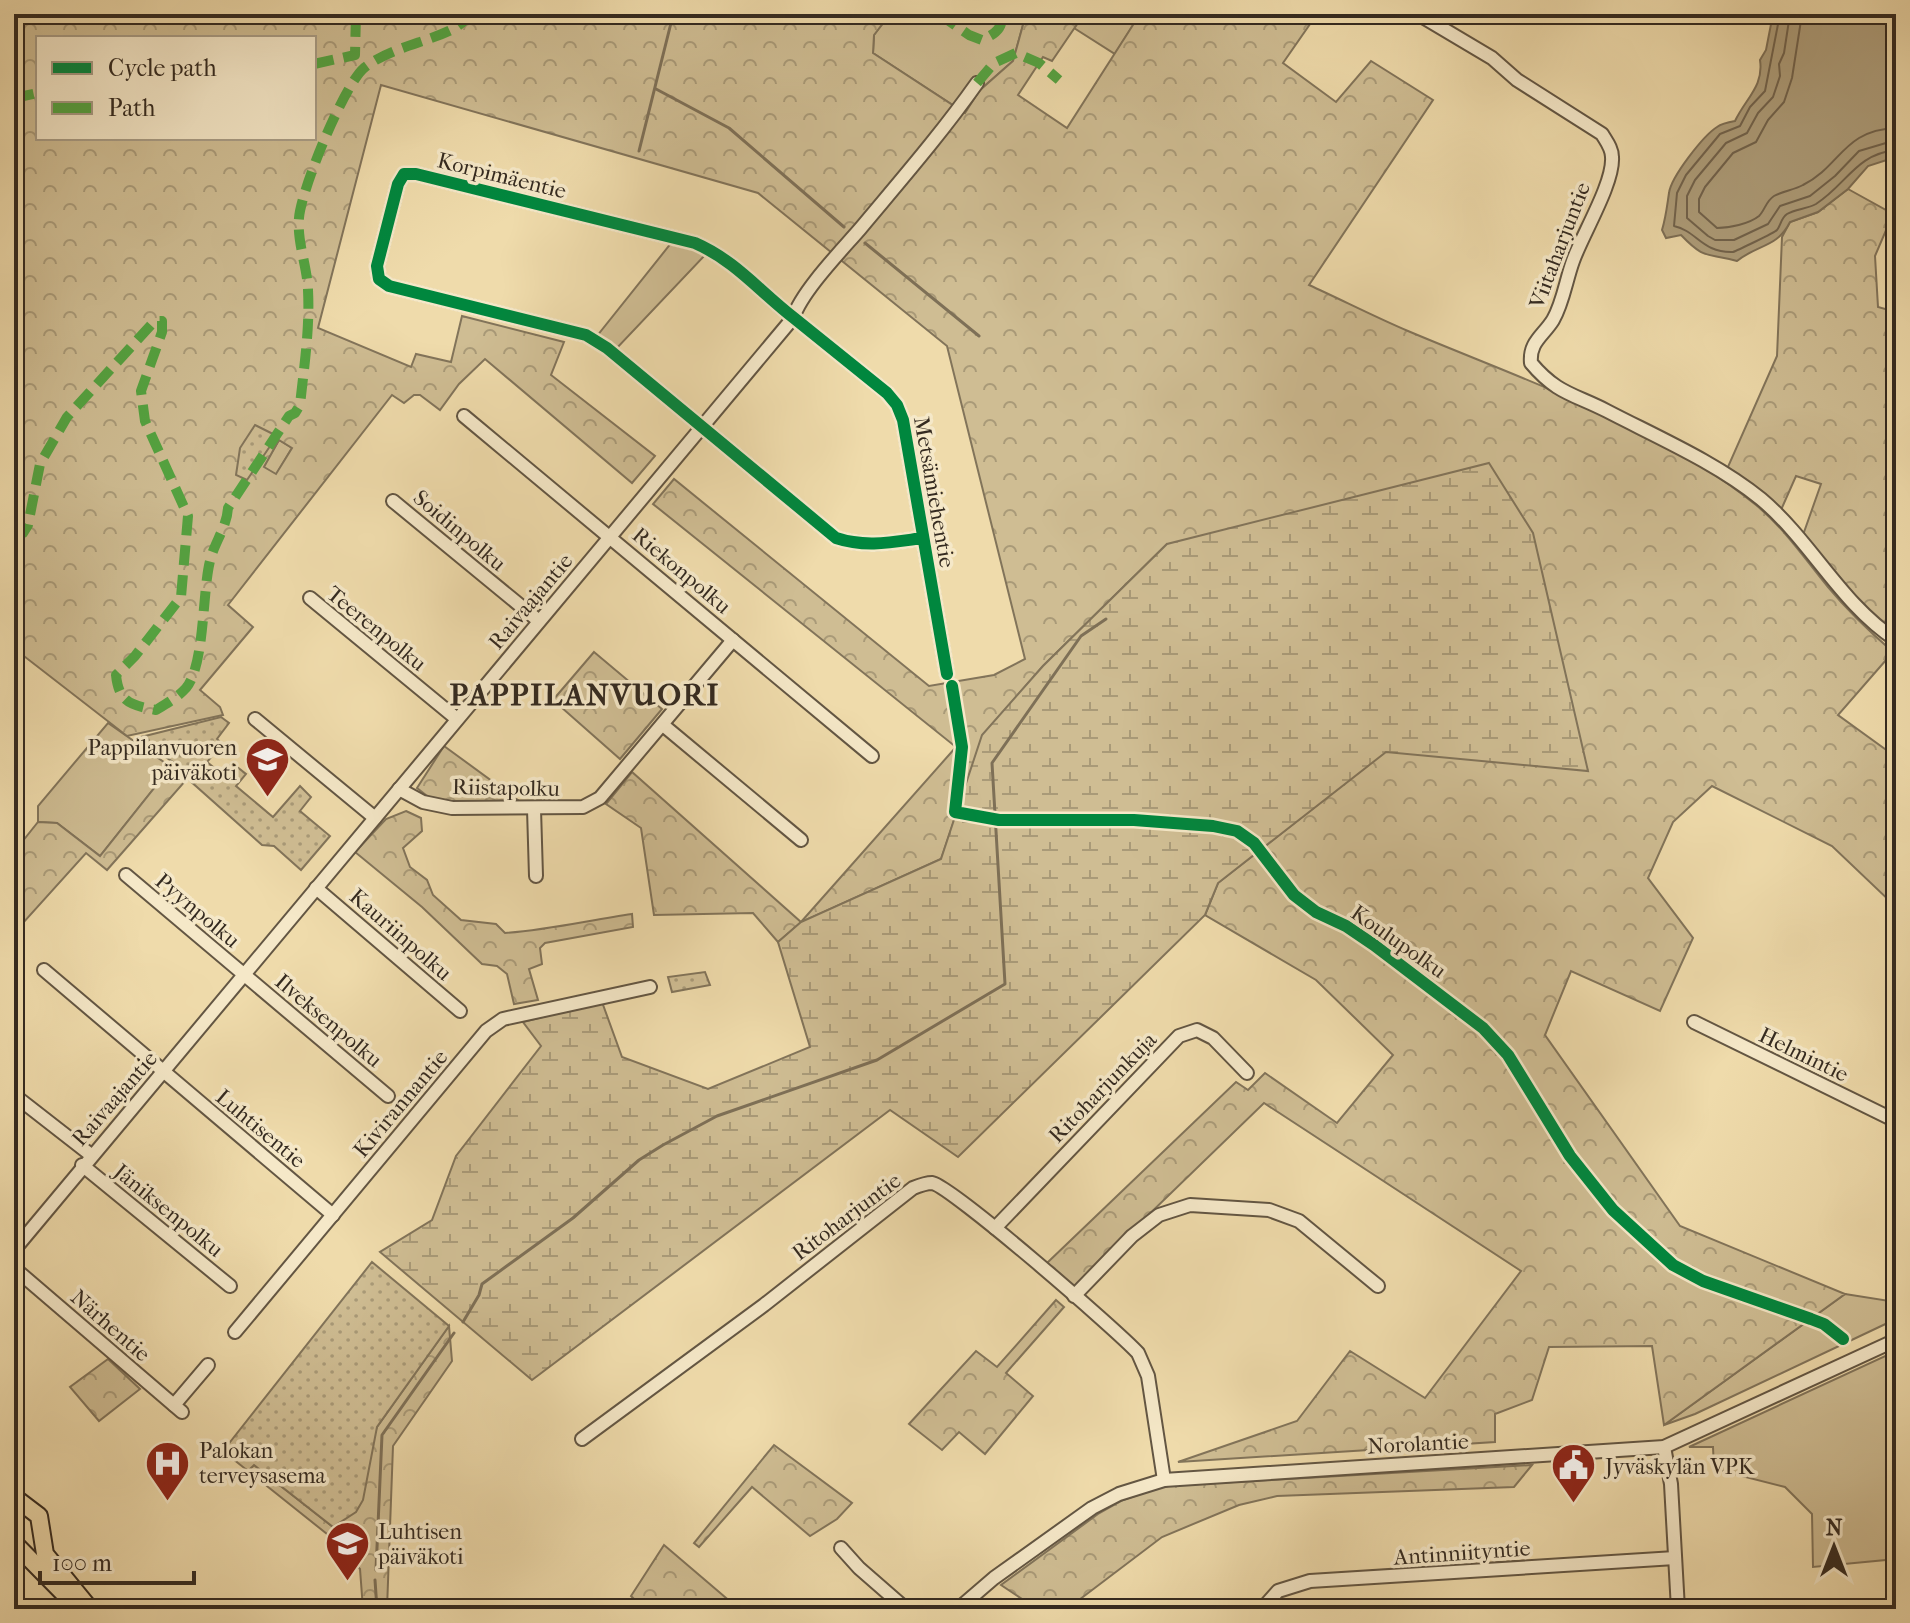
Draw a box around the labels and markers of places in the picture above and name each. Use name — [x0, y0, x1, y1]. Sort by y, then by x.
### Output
place label: Pappilanvuoren päiväkoti — [88, 735, 238, 786]
school or university icon: Pappilanvuoren päiväkoti — [244, 736, 292, 799]
place label: Palokan terveysasema — [199, 1438, 326, 1489]
hospital icon: Palokan terveysasema — [144, 1439, 192, 1502]
public building icon: Jyväskylän VPK — [1550, 1442, 1598, 1505]
place label: Jyväskylän VPK — [1603, 1454, 1755, 1480]
place label: Luhtisen päiväkoti — [377, 1519, 464, 1570]
school or university icon: Luhtisen päiväkoti — [323, 1520, 371, 1583]

